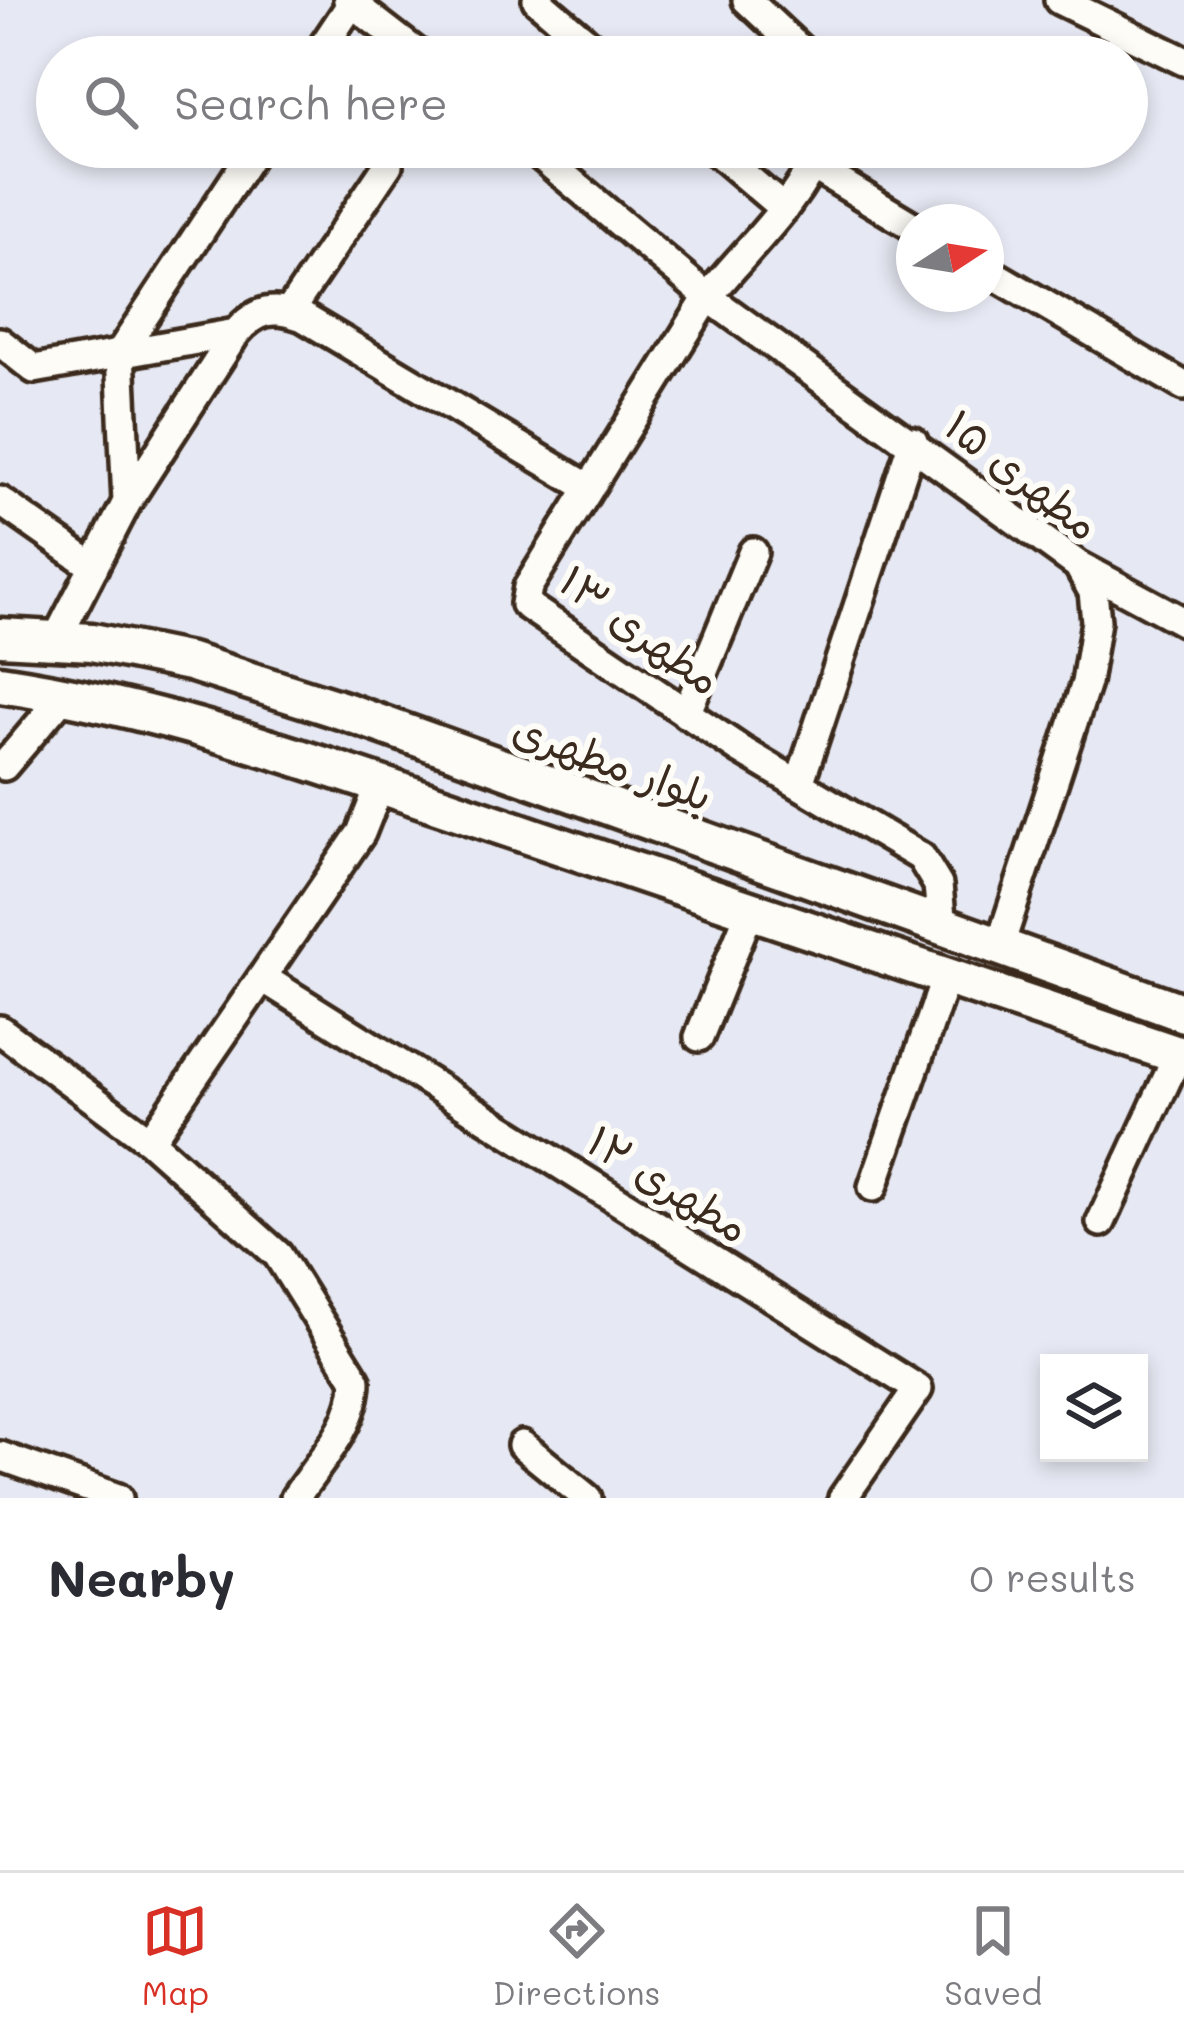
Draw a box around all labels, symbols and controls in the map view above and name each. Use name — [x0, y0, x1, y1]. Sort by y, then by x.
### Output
search box — [36, 36, 1148, 168]
icon: search — [78, 69, 144, 135]
text: Search here — [174, 73, 448, 131]
north arrow — [896, 204, 1004, 312]
street label: مطهری ۱۵ — [935, 397, 1111, 551]
street label: مطهری ۱۳ — [549, 552, 733, 706]
street label: بلوار مطهری — [506, 700, 720, 822]
street label: مطهری ۱۲ — [578, 1112, 760, 1254]
map controls — [1040, 1354, 1148, 1462]
button: layers — [1040, 1354, 1148, 1462]
text: Nearby — [48, 1543, 235, 1610]
text: 0 results — [970, 1551, 1136, 1602]
tab: Map — [142, 1898, 209, 2013]
tab: Directions — [493, 1898, 660, 2013]
tab: Saved — [944, 1898, 1042, 2013]

